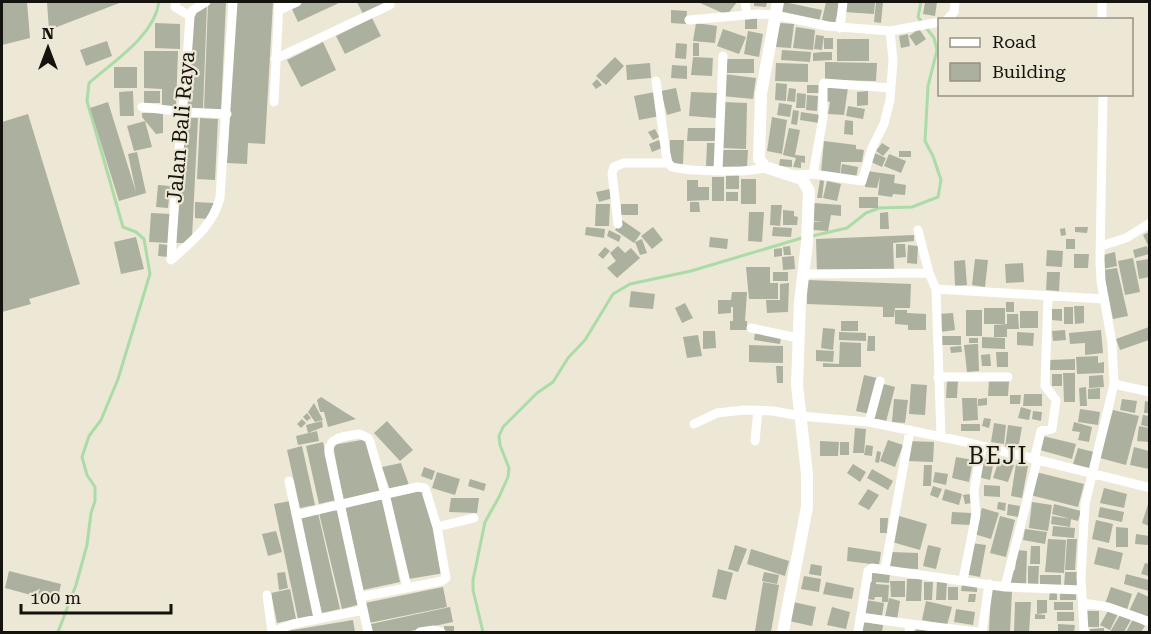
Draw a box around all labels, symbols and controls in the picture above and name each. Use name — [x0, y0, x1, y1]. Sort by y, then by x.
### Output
north arrow — [18, 18, 78, 78]
legend — [938, 18, 1133, 96]
text: N — [42, 24, 54, 43]
text: Road — [992, 31, 1037, 52]
street label: Jalan Bali Raya — [162, 50, 200, 204]
text: Building — [992, 61, 1066, 82]
district label: BEJI — [968, 442, 1028, 470]
scale bar — [21, 577, 171, 615]
text: 100 m — [30, 587, 81, 608]

